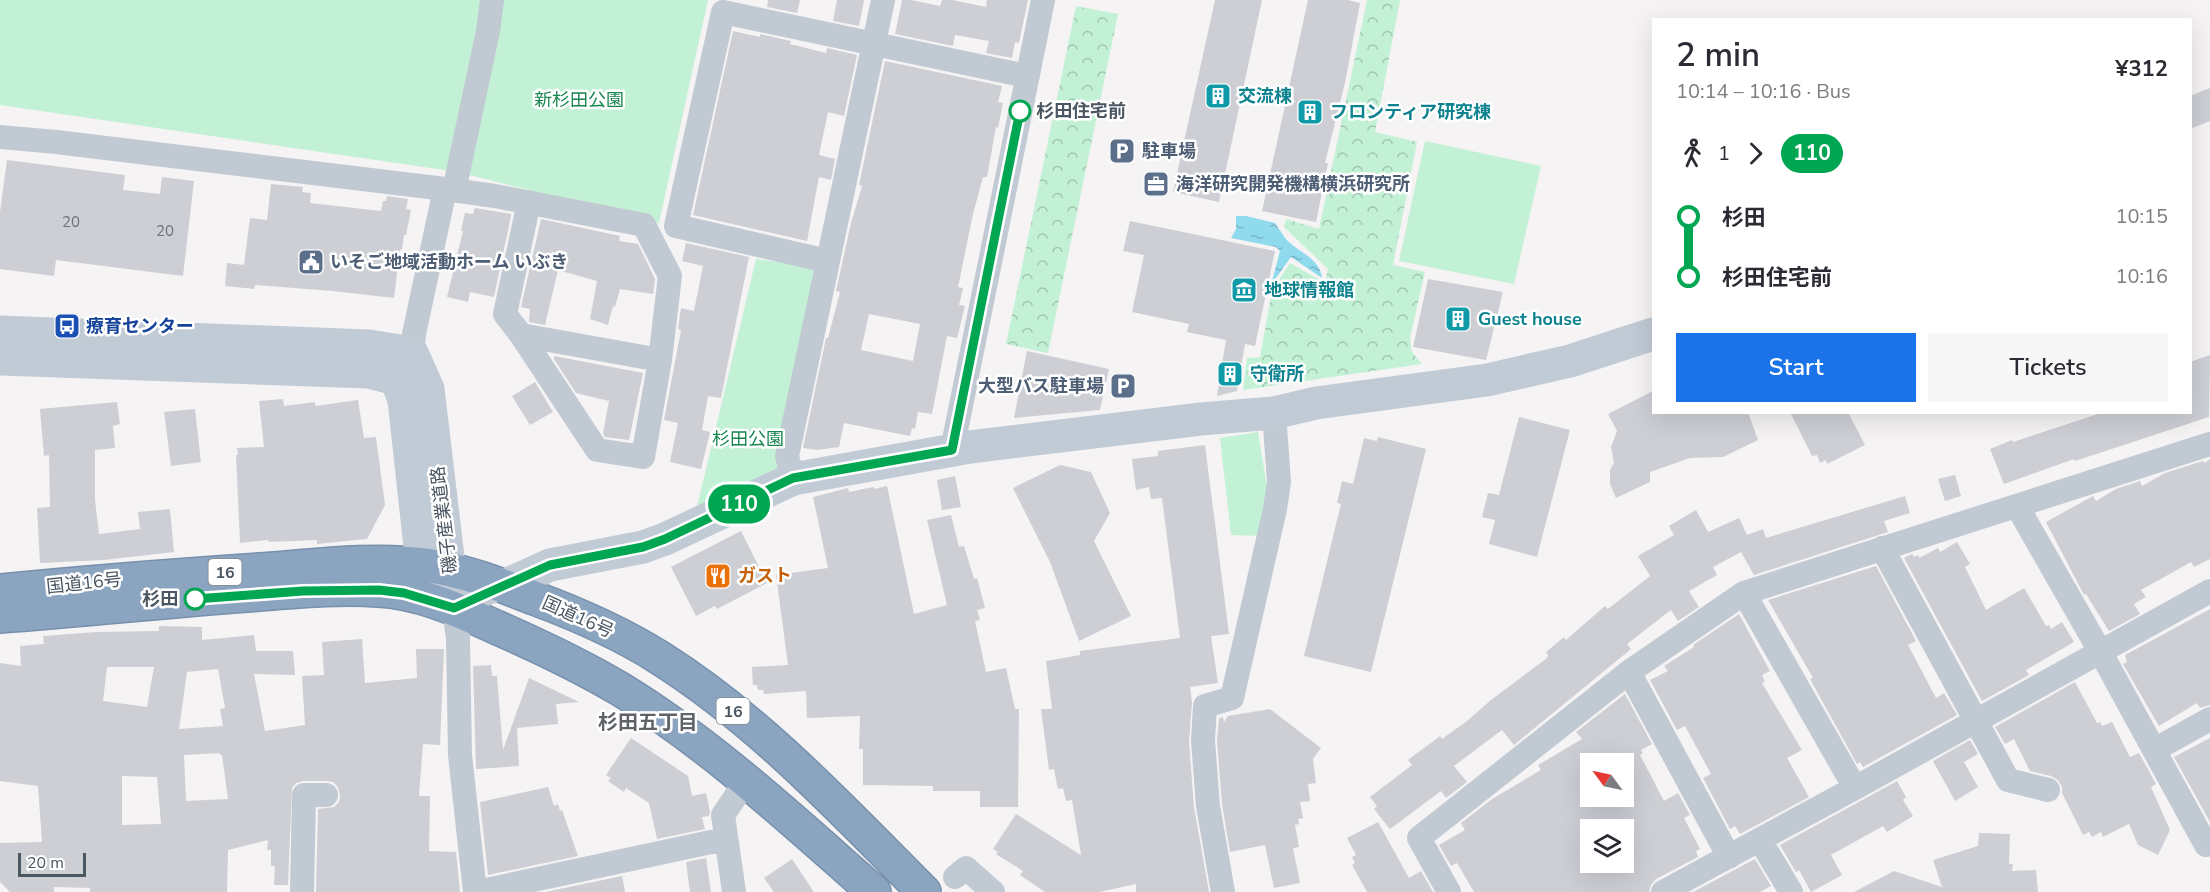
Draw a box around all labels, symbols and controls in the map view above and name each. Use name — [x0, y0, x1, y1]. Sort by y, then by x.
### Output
text: 2 min — [1676, 33, 1760, 78]
text: ¥312 — [2115, 54, 2168, 84]
text: 10:14 – 10:16 · Bus — [1676, 78, 1851, 105]
building icon: 交流棟 — [1203, 81, 1233, 111]
place label: 交流棟 — [1238, 84, 1292, 108]
park label: 新杉田公園 — [534, 88, 624, 112]
building icon: フロンティア研究棟 — [1295, 97, 1325, 127]
place label: 杉田住宅前 — [1036, 99, 1126, 123]
marker: 杉田住宅前 — [1009, 100, 1031, 122]
place label: フロンティア研究棟 — [1330, 100, 1491, 124]
parking icon: 駐車場 — [1107, 136, 1137, 166]
icon: walk — [1676, 137, 1709, 170]
icon: forward — [1739, 137, 1772, 170]
place label: 駐車場 — [1142, 139, 1196, 163]
text: 110 — [1793, 139, 1831, 167]
text: 1 — [1718, 140, 1730, 167]
office icon: 海洋研究開発機構横浜研究所 — [1141, 169, 1171, 199]
place label: 海洋研究開発機構横浜研究所 — [1176, 172, 1410, 196]
text: 杉田 — [1722, 203, 1766, 233]
text: 10:15 — [2115, 203, 2168, 230]
house number: 20 — [62, 212, 80, 232]
house number: 20 — [156, 221, 174, 241]
public building icon: いそご地域活動ホーム いぶき — [296, 247, 326, 277]
place label: いそご地域活動ホーム いぶき — [330, 250, 568, 274]
text: 杉田住宅前 — [1722, 263, 1832, 293]
text: 10:16 — [2115, 263, 2168, 290]
museum icon: 地球情報館 — [1229, 275, 1259, 305]
place label: 地球情報館 — [1264, 278, 1354, 302]
building icon: Guest house — [1443, 304, 1473, 334]
place label: Guest house — [1478, 307, 1582, 331]
bus stop icon: 療育センター — [52, 311, 82, 341]
place label: 療育センター — [86, 314, 194, 338]
button: Start — [1676, 333, 1916, 402]
button: Tickets — [1928, 333, 2168, 402]
building icon: 守衛所 — [1215, 359, 1245, 389]
place label: 守衛所 — [1250, 362, 1304, 386]
parking icon: 大型バス駐車場 — [1108, 371, 1138, 401]
place label: 大型バス駐車場 — [978, 374, 1104, 398]
park label: 杉田公園 — [712, 427, 784, 451]
street label: 磯子産業道路 — [426, 465, 462, 575]
line badge: 110 — [704, 484, 774, 524]
text: 110 — [720, 490, 758, 518]
road number: 16 — [208, 559, 242, 585]
restaurant icon: ガスト — [703, 561, 733, 591]
place label: ガスト — [738, 564, 792, 588]
street label: 国道16号 — [45, 567, 123, 599]
place label: 杉田 — [142, 587, 178, 611]
marker: 杉田 — [184, 588, 206, 610]
street label: 国道16号 — [539, 591, 617, 643]
road number: 16 — [716, 698, 750, 724]
district label: 杉田五丁目 — [598, 709, 698, 736]
north arrow — [1580, 753, 1634, 807]
map controls — [1580, 753, 1634, 873]
button: layers — [1580, 819, 1634, 873]
scale bar — [18, 850, 86, 878]
text: 20 m — [27, 852, 64, 874]

